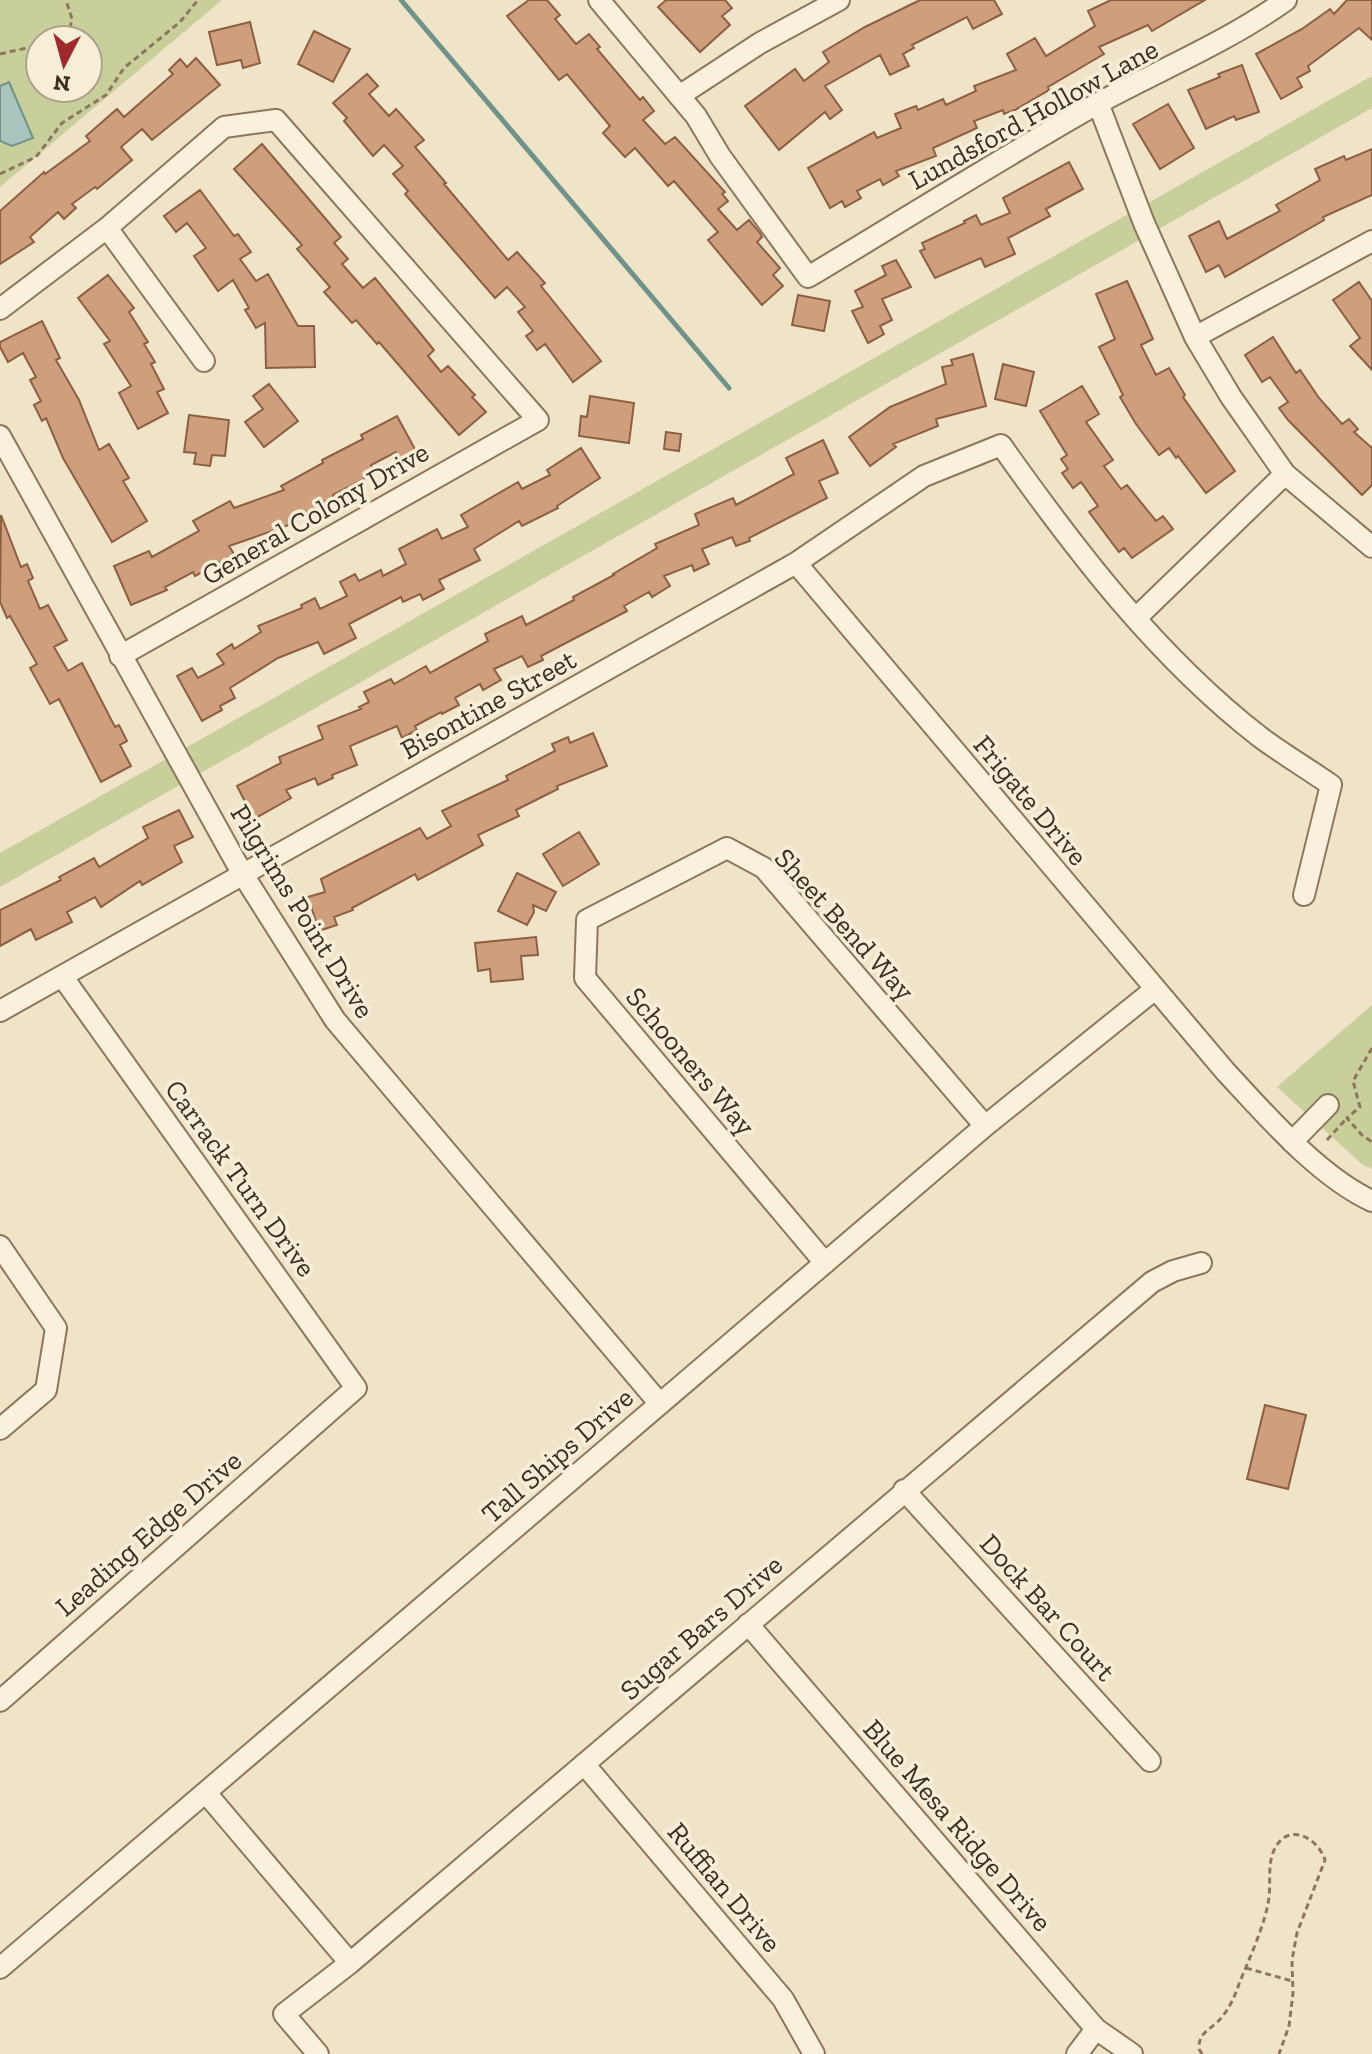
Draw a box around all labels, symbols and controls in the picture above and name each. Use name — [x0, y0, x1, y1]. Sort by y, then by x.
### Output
north arrow — [24, 24, 104, 104]
street label: Lundsford Hollow Lane — [903, 32, 1164, 197]
text: N — [52, 69, 72, 98]
street label: General Colony Drive — [196, 435, 435, 592]
street label: Bisontine Street — [395, 642, 582, 766]
street label: Frigate Drive — [967, 728, 1095, 872]
street label: Pilgrims Point Drive — [224, 798, 382, 1024]
street label: Sheet Bend Way — [768, 842, 922, 1008]
street label: Schooners Way — [619, 981, 763, 1143]
street label: Carrack Turn Drive — [158, 1073, 323, 1283]
street label: Tall Ships Drive — [475, 1381, 640, 1530]
street label: Leading Edge Drive — [49, 1444, 248, 1623]
street label: Dock Bar Court — [973, 1527, 1123, 1688]
street label: Sugar Bars Drive — [614, 1548, 789, 1707]
street label: Blue Mesa Ridge Drive — [857, 1713, 1059, 1938]
street label: Ruffian Drive — [661, 1816, 788, 1959]

